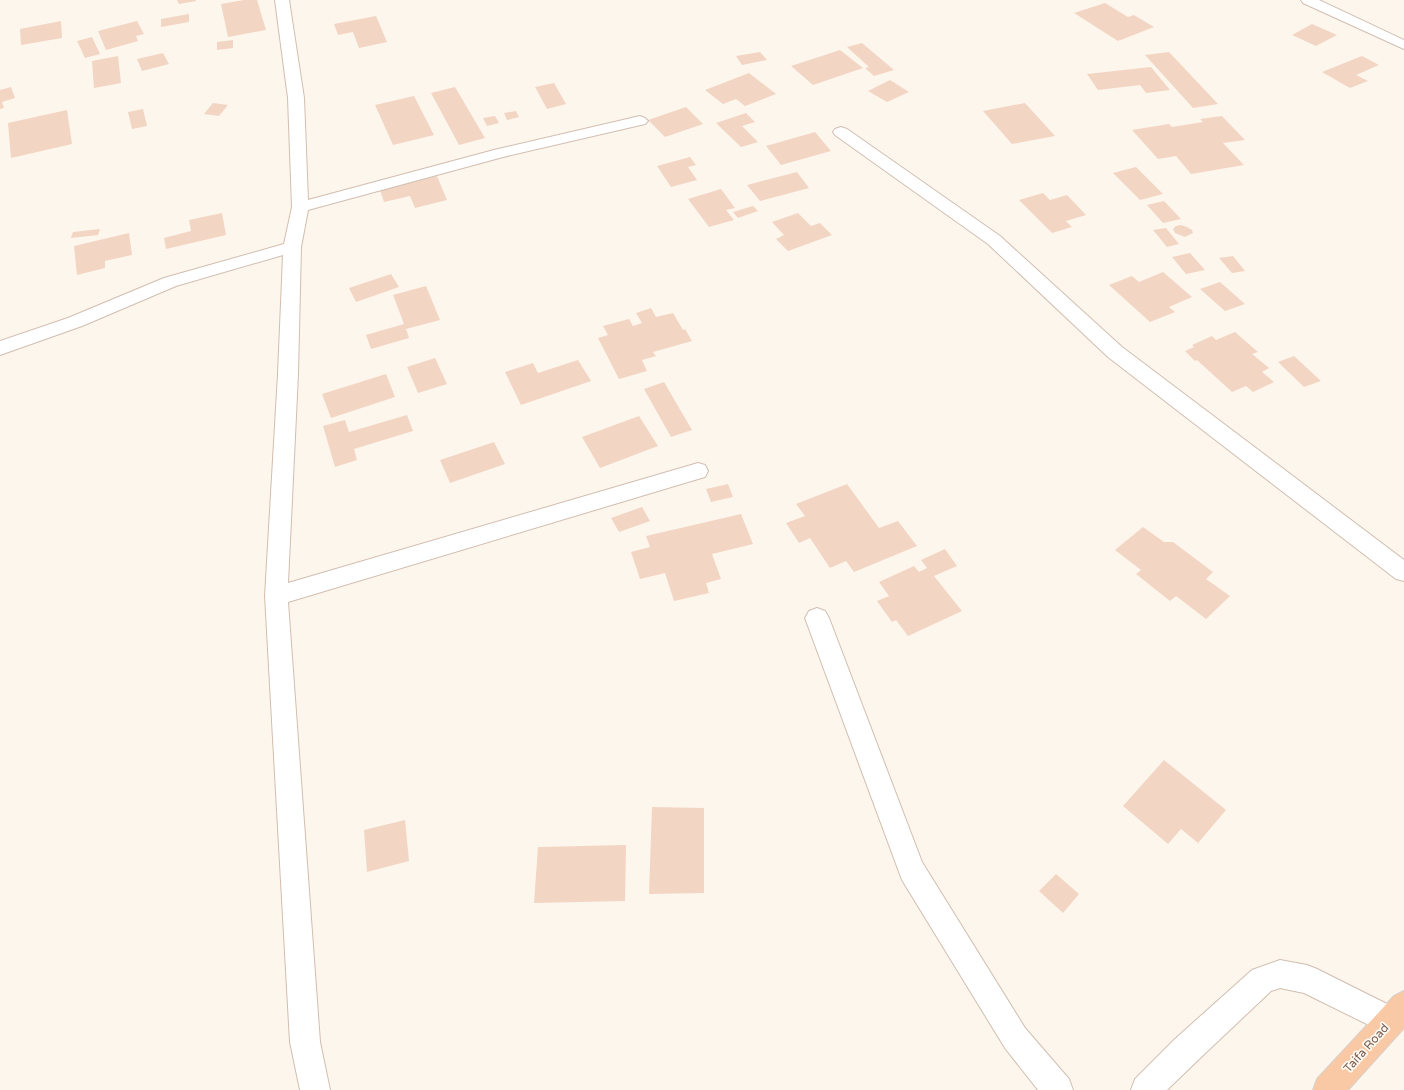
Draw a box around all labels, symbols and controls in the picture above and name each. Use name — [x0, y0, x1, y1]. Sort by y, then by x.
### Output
street label: Taifa Road — [1341, 1021, 1391, 1075]

